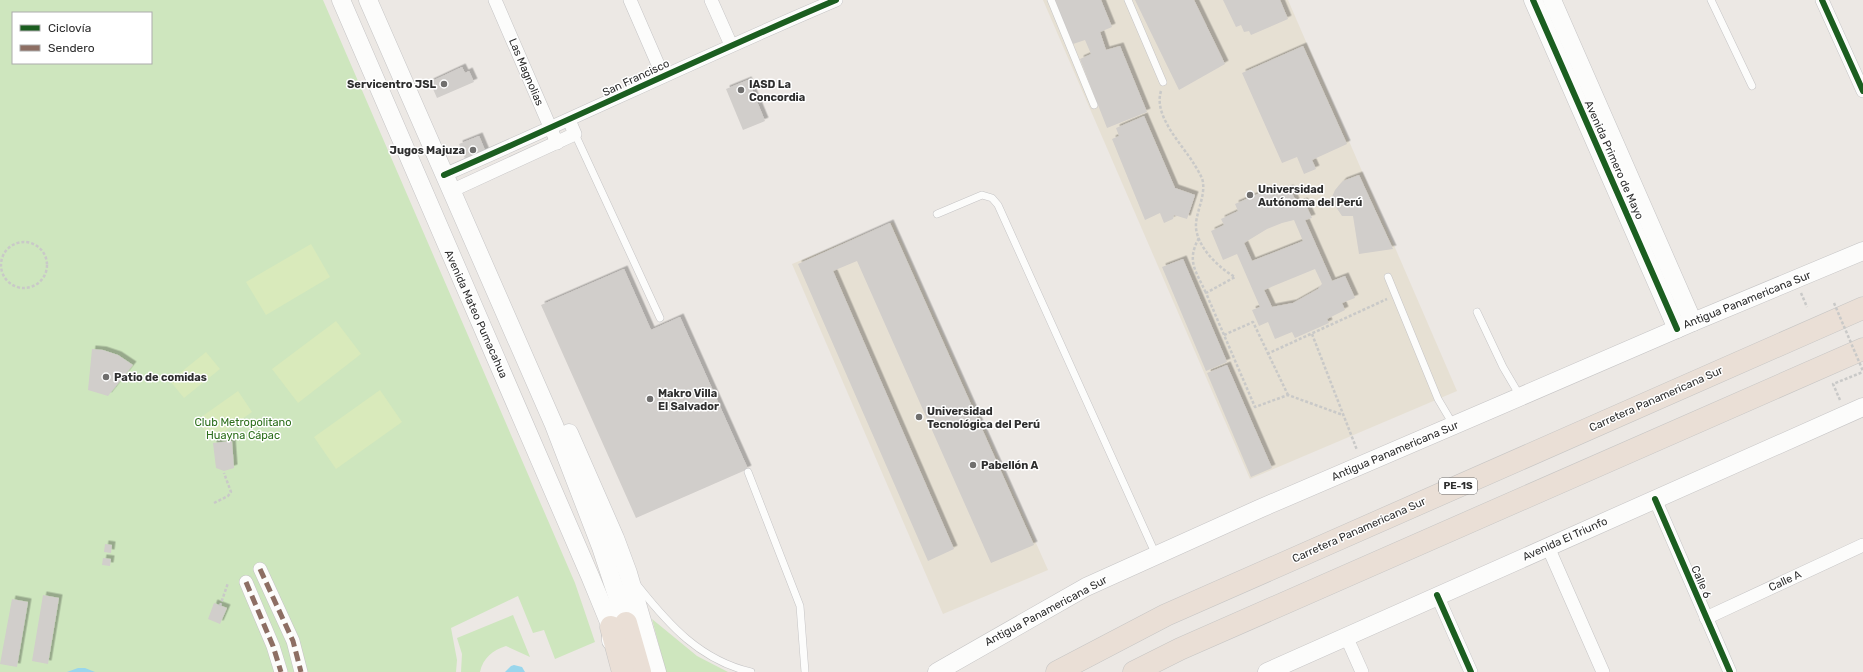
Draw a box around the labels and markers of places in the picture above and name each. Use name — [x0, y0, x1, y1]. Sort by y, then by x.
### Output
place label: Servicentro JSL — [347, 78, 436, 91]
place label: IASD La Concordia — [749, 78, 805, 104]
marker: Servicentro JSL — [439, 79, 449, 89]
marker: IASD La Concordia — [736, 85, 746, 95]
place label: Jugos Majuza — [390, 144, 465, 157]
marker: Jugos Majuza — [468, 145, 478, 155]
place label: Universidad Autónoma del Perú — [1258, 183, 1362, 209]
marker: Universidad Autónoma del Perú — [1245, 190, 1255, 200]
place label: Patio de comidas — [114, 371, 207, 384]
marker: Patio de comidas — [101, 372, 111, 382]
place label: Makro Villa El Salvador — [658, 387, 719, 413]
marker: Makro Villa El Salvador — [645, 394, 655, 404]
place label: Universidad Tecnológica del Perú — [927, 405, 1040, 431]
marker: Universidad Tecnológica del Perú — [914, 412, 924, 422]
place label: Pabellón A — [981, 459, 1038, 472]
marker: Pabellón A — [968, 460, 978, 470]

